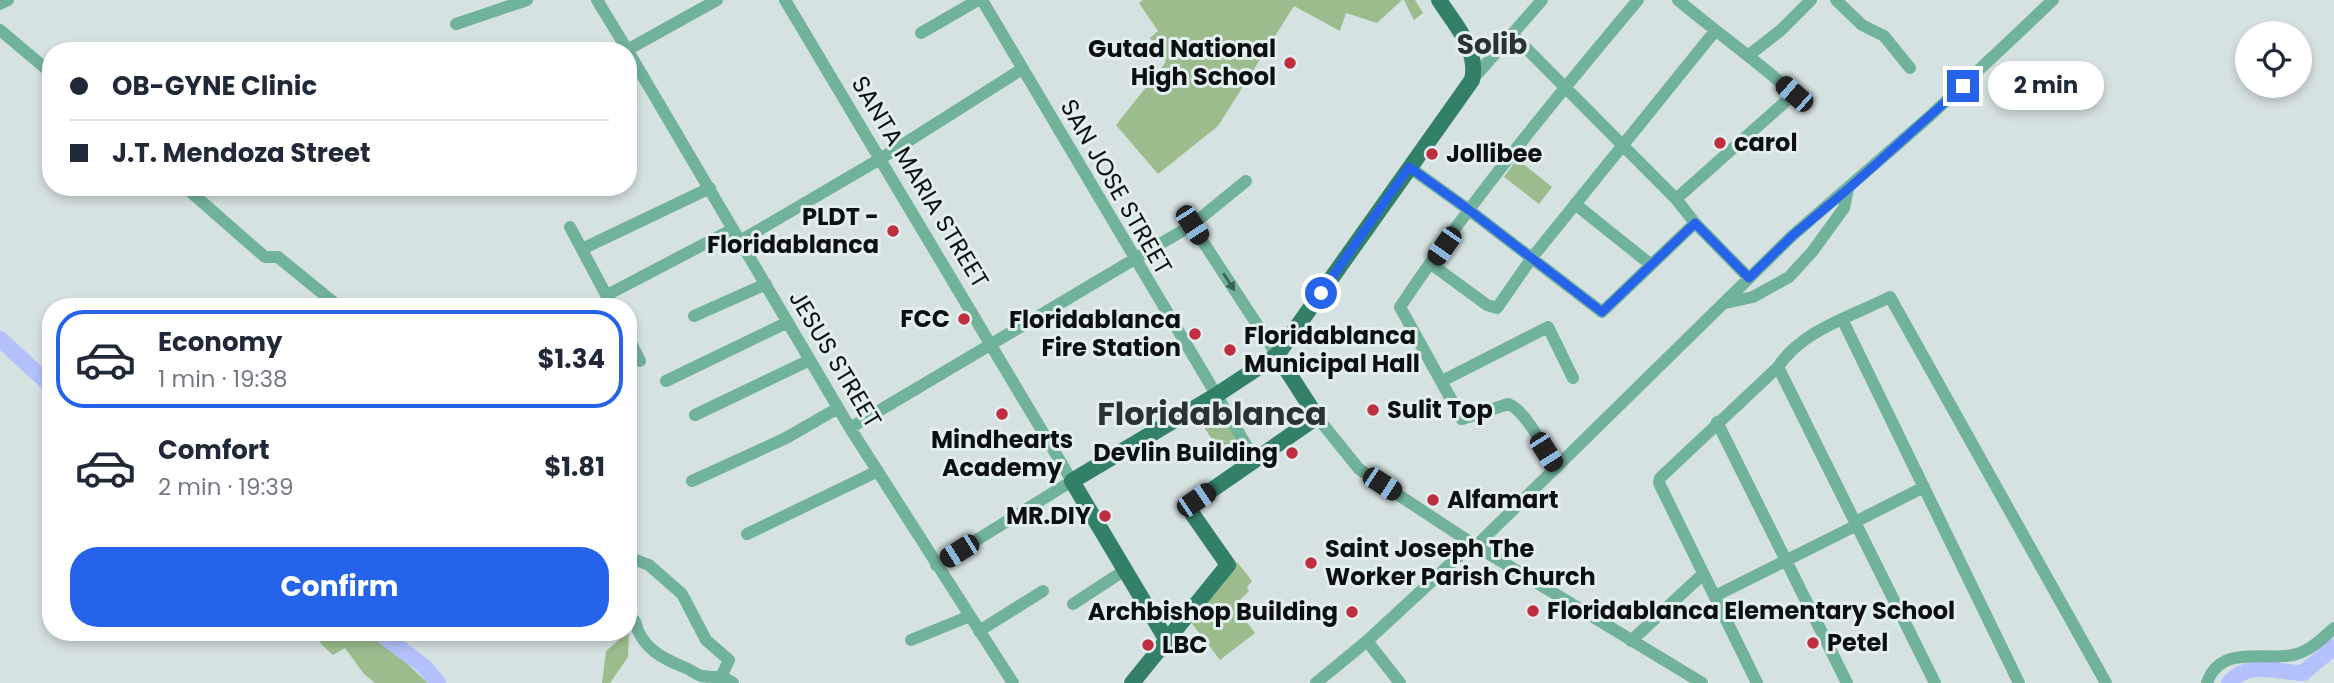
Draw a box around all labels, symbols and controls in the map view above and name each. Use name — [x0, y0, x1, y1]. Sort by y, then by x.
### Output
map controls — [2235, 21, 2312, 98]
button: locate — [2235, 21, 2312, 98]
district label: Solib — [1457, 25, 1527, 64]
place label: Gutad National High School — [1088, 32, 1276, 93]
marker: Gutad National High School — [1282, 55, 1298, 71]
callout: 2 min — [1988, 62, 2103, 110]
text: OB-GYNE Clinic — [112, 68, 317, 104]
text: 2 min — [2014, 69, 2078, 101]
street label: SANTA MARIA STREET — [844, 70, 997, 294]
route end — [1947, 70, 1979, 102]
car — [1772, 72, 1817, 116]
street label: SAN JOSE STREET — [1053, 93, 1180, 280]
place label: carol — [1734, 126, 1797, 159]
text: J.T. Mendoza Street — [112, 135, 371, 171]
marker: carol — [1712, 135, 1728, 151]
place label: Jollibee — [1446, 137, 1542, 170]
marker: Jollibee — [1424, 146, 1440, 162]
place label: PLDT - Floridablanca — [707, 200, 879, 261]
car — [1172, 202, 1213, 248]
marker: PLDT - Floridablanca — [885, 223, 901, 239]
car — [1424, 223, 1465, 269]
one-way arrow — [1223, 272, 1236, 292]
route start — [1305, 277, 1337, 309]
street label: JESUS STREET — [781, 284, 890, 434]
place label: FCC — [900, 302, 950, 335]
place label: Floridablanca Fire Station — [1009, 303, 1181, 364]
marker: FCC — [956, 311, 972, 327]
place label: Floridablanca Municipal Hall — [1244, 319, 1420, 380]
text: Economy — [158, 324, 282, 360]
marker: Floridablanca Fire Station — [1187, 326, 1203, 342]
icon: car — [74, 328, 137, 391]
text: $1.34 — [537, 341, 605, 377]
marker: Floridablanca Municipal Hall — [1222, 342, 1238, 358]
text: 1 min · 19:38 — [158, 363, 288, 395]
district label: Floridablanca — [1097, 391, 1327, 436]
place label: Sulit Top — [1387, 393, 1493, 426]
marker: Sulit Top — [1365, 402, 1381, 418]
marker: Mindhearts Academy — [994, 406, 1010, 422]
place label: Mindhearts Academy — [931, 423, 1073, 484]
car — [1526, 429, 1567, 475]
text: Comfort — [158, 432, 270, 468]
icon: car — [74, 436, 137, 499]
place label: Devlin Building — [1093, 436, 1278, 469]
marker: Devlin Building — [1284, 445, 1300, 461]
text: $1.81 — [544, 449, 605, 485]
car — [1359, 464, 1406, 504]
text: 2 min · 19:39 — [158, 471, 293, 503]
car — [1173, 480, 1220, 520]
place label: Alfamart — [1447, 483, 1558, 516]
marker: Alfamart — [1425, 492, 1441, 508]
place label: MR.DIY — [1006, 499, 1091, 532]
marker: MR.DIY — [1097, 508, 1113, 524]
car — [936, 531, 983, 571]
place label: Saint Joseph The Worker Parish Church — [1325, 532, 1596, 593]
button: Confirm — [70, 547, 609, 627]
marker: Saint Joseph The Worker Parish Church — [1303, 555, 1319, 571]
place label: Floridablanca Elementary School — [1547, 594, 1955, 627]
place label: Archbishop Building — [1088, 595, 1338, 628]
marker: Floridablanca Elementary School — [1525, 603, 1541, 619]
marker: Archbishop Building — [1344, 604, 1360, 620]
place label: Petel — [1827, 626, 1888, 659]
place label: LBC — [1162, 628, 1208, 661]
marker: Petel — [1805, 635, 1821, 651]
marker: LBC — [1140, 637, 1156, 653]

